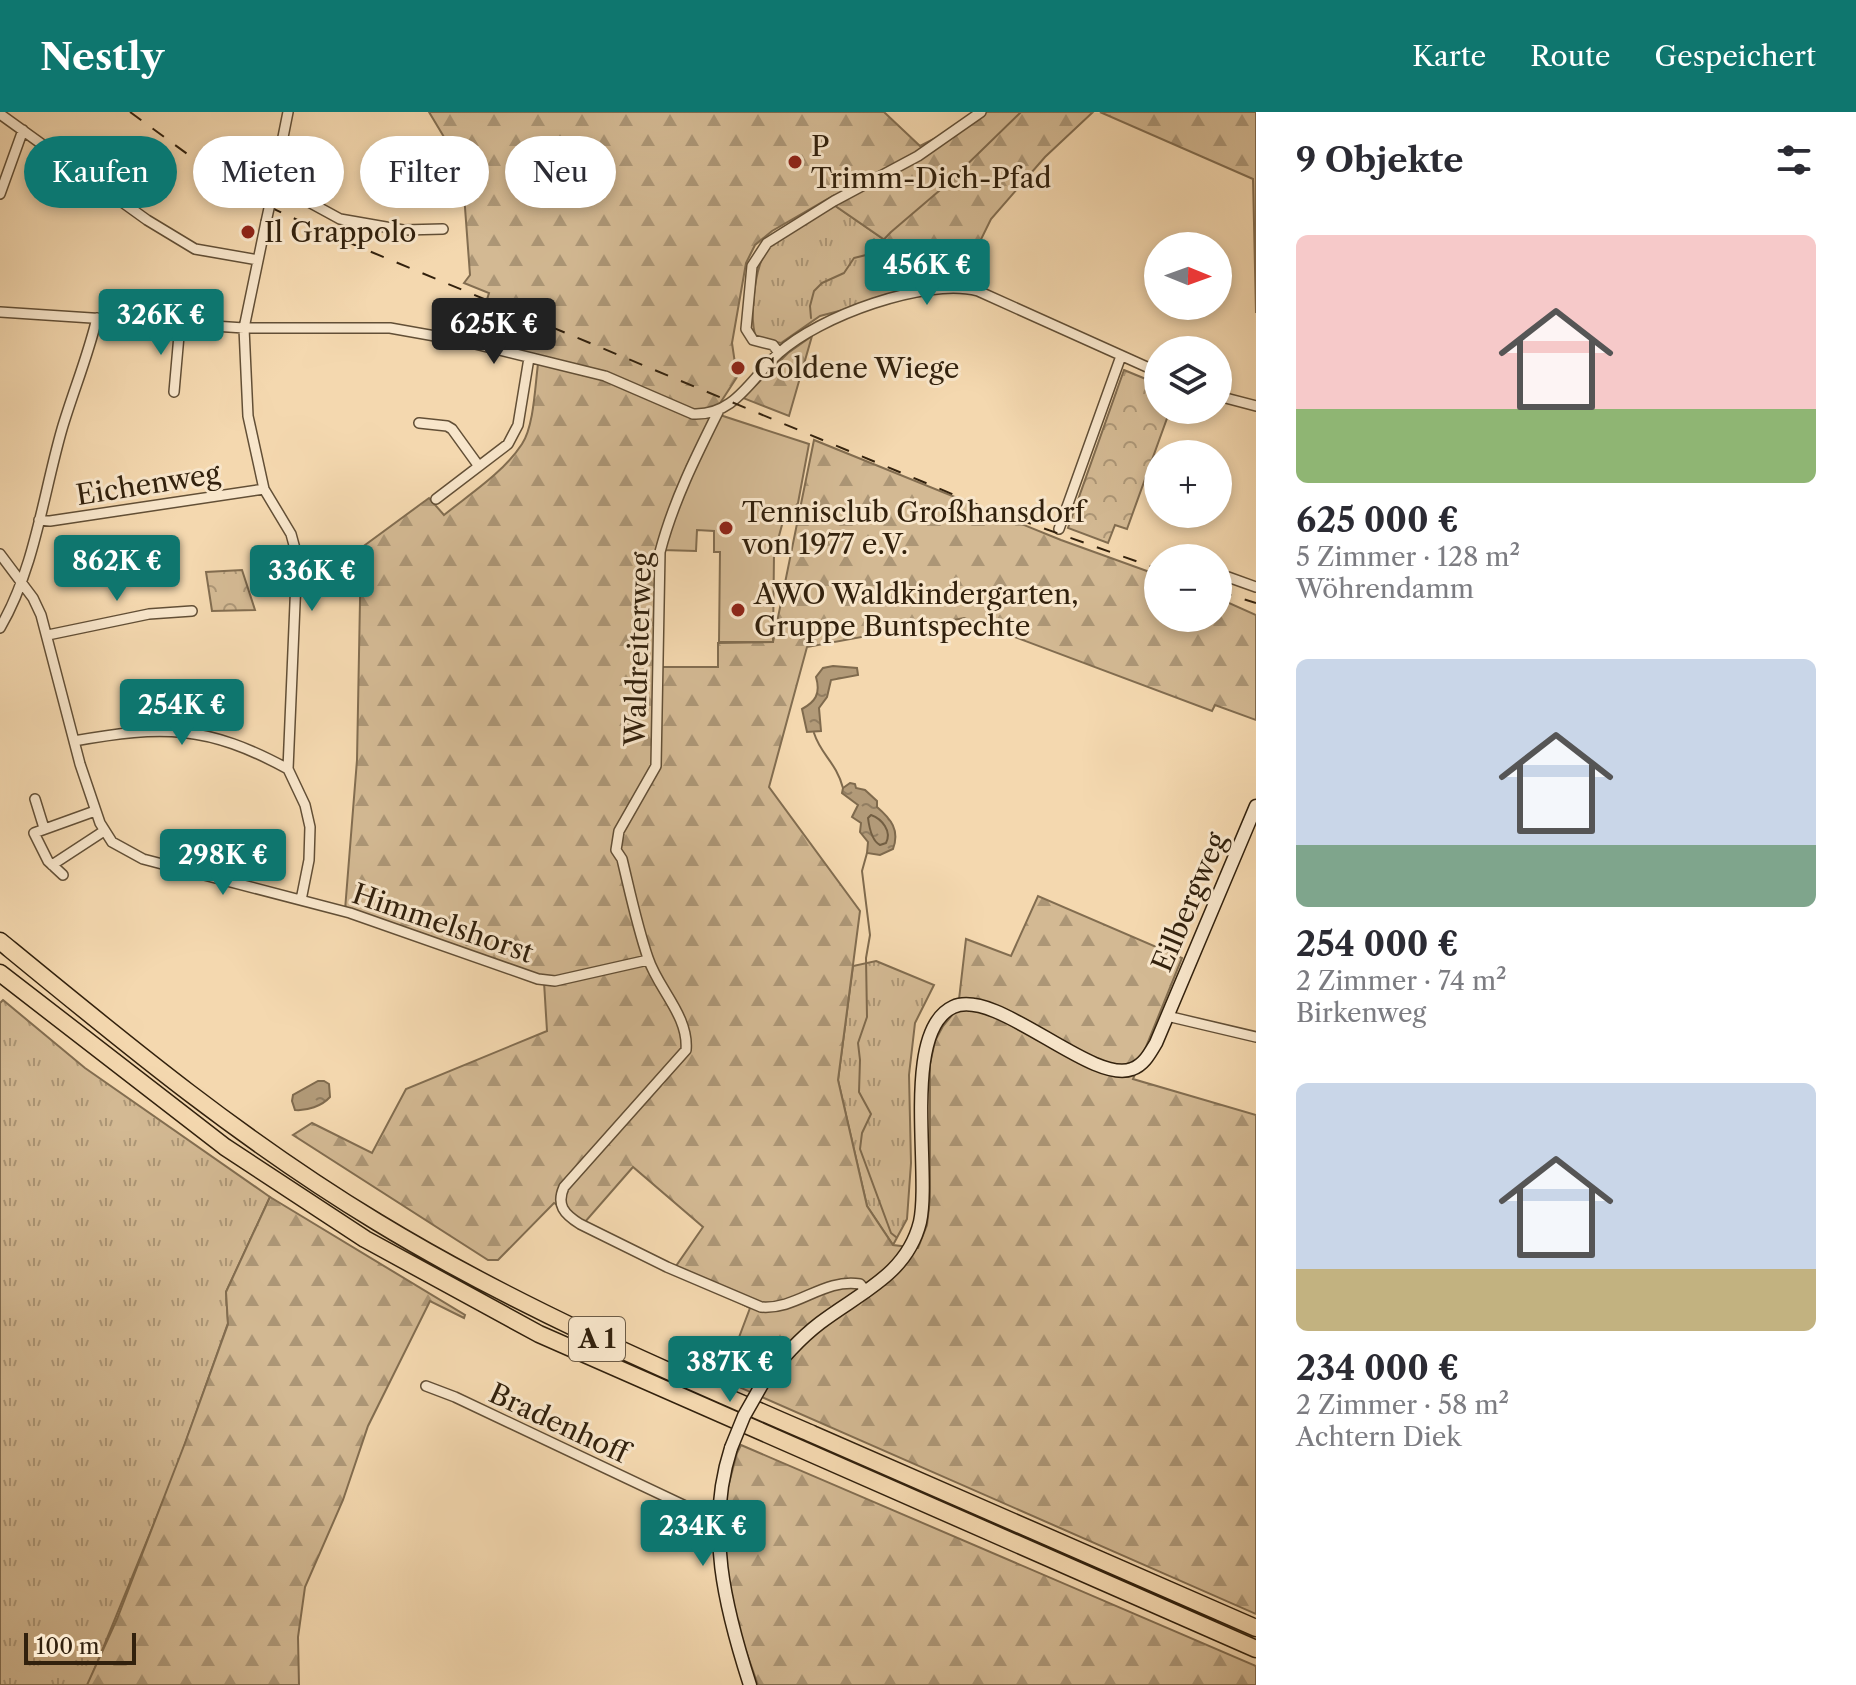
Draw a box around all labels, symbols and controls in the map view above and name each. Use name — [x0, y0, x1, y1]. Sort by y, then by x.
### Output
text: Nestly — [40, 33, 164, 80]
text: Karte — [1412, 39, 1486, 73]
text: Route — [1530, 39, 1611, 73]
text: Gespeichert — [1655, 39, 1816, 73]
place label: P Trimm-Dich-Pfad — [811, 129, 1052, 195]
chip: Kaufen — [24, 136, 177, 208]
chip: Mieten — [193, 136, 344, 208]
chip: Filter — [360, 136, 489, 208]
chip: Neu — [505, 136, 616, 208]
icon: filters — [1772, 138, 1816, 182]
text: 9 Objekte — [1296, 139, 1464, 181]
marker: P Trimm-Dich-Pfad — [786, 153, 804, 171]
place label: Il Grappolo — [264, 215, 416, 249]
marker: Il Grappolo — [239, 223, 257, 241]
north arrow — [1144, 232, 1232, 320]
map controls — [1144, 232, 1232, 632]
pin: 456K € — [862, 239, 992, 307]
text: 456K € — [883, 249, 971, 281]
icon: home — [1484, 287, 1628, 431]
pin: 326K € — [96, 289, 226, 357]
pin: 625K € — [429, 298, 559, 366]
text: 326K € — [117, 299, 205, 331]
text: 625K € — [450, 308, 538, 340]
button: layers — [1144, 336, 1232, 424]
place label: Goldene Wiege — [754, 351, 960, 385]
marker: Goldene Wiege — [729, 359, 747, 377]
button: + — [1144, 440, 1232, 528]
street label: Eichenweg — [74, 456, 223, 512]
place label: Tennisclub Großhansdorf von 1977 e.V. — [741, 495, 1088, 561]
text: 625 000 € — [1296, 499, 1459, 541]
marker: Tennisclub Großhansdorf von 1977 e.V. — [717, 519, 735, 537]
pin: 862K € — [52, 535, 182, 603]
text: 5 Zimmer · 128 m² — [1296, 541, 1520, 573]
button: − — [1144, 544, 1232, 632]
text: 862K € — [72, 545, 162, 577]
pin: 336K € — [247, 545, 377, 613]
street label: Waldreiterweg — [618, 551, 658, 748]
text: 336K € — [268, 555, 356, 587]
text: Wöhrendamm — [1296, 573, 1474, 605]
place label: AWO Waldkindergarten, Gruppe Buntspechte — [753, 577, 1079, 643]
marker: AWO Waldkindergarten, Gruppe Buntspechte — [729, 601, 747, 619]
pin: 254K € — [117, 679, 247, 747]
text: 254K € — [138, 689, 226, 721]
icon: home — [1484, 711, 1628, 855]
street label: Eilbergweg — [1144, 827, 1234, 977]
pin: 298K € — [158, 829, 288, 897]
text: 298K € — [178, 839, 268, 871]
street label: Himmelshorst — [348, 876, 538, 970]
text: 254 000 € — [1296, 923, 1459, 965]
text: 2 Zimmer · 74 m² — [1296, 965, 1507, 997]
text: Birkenweg — [1296, 997, 1426, 1029]
icon: home — [1484, 1135, 1628, 1279]
road number: A 1 — [569, 1317, 625, 1361]
pin: 387K € — [665, 1336, 795, 1404]
text: 387K € — [686, 1346, 774, 1378]
text: 234 000 € — [1296, 1347, 1459, 1389]
street label: Bradenhoff — [484, 1376, 638, 1472]
text: 2 Zimmer · 58 m² — [1296, 1389, 1509, 1421]
text: Achtern Diek — [1296, 1421, 1461, 1453]
pin: 234K € — [638, 1500, 768, 1568]
text: 234K € — [659, 1510, 747, 1542]
scale bar — [24, 1629, 136, 1665]
text: 100 m — [36, 1633, 99, 1660]

